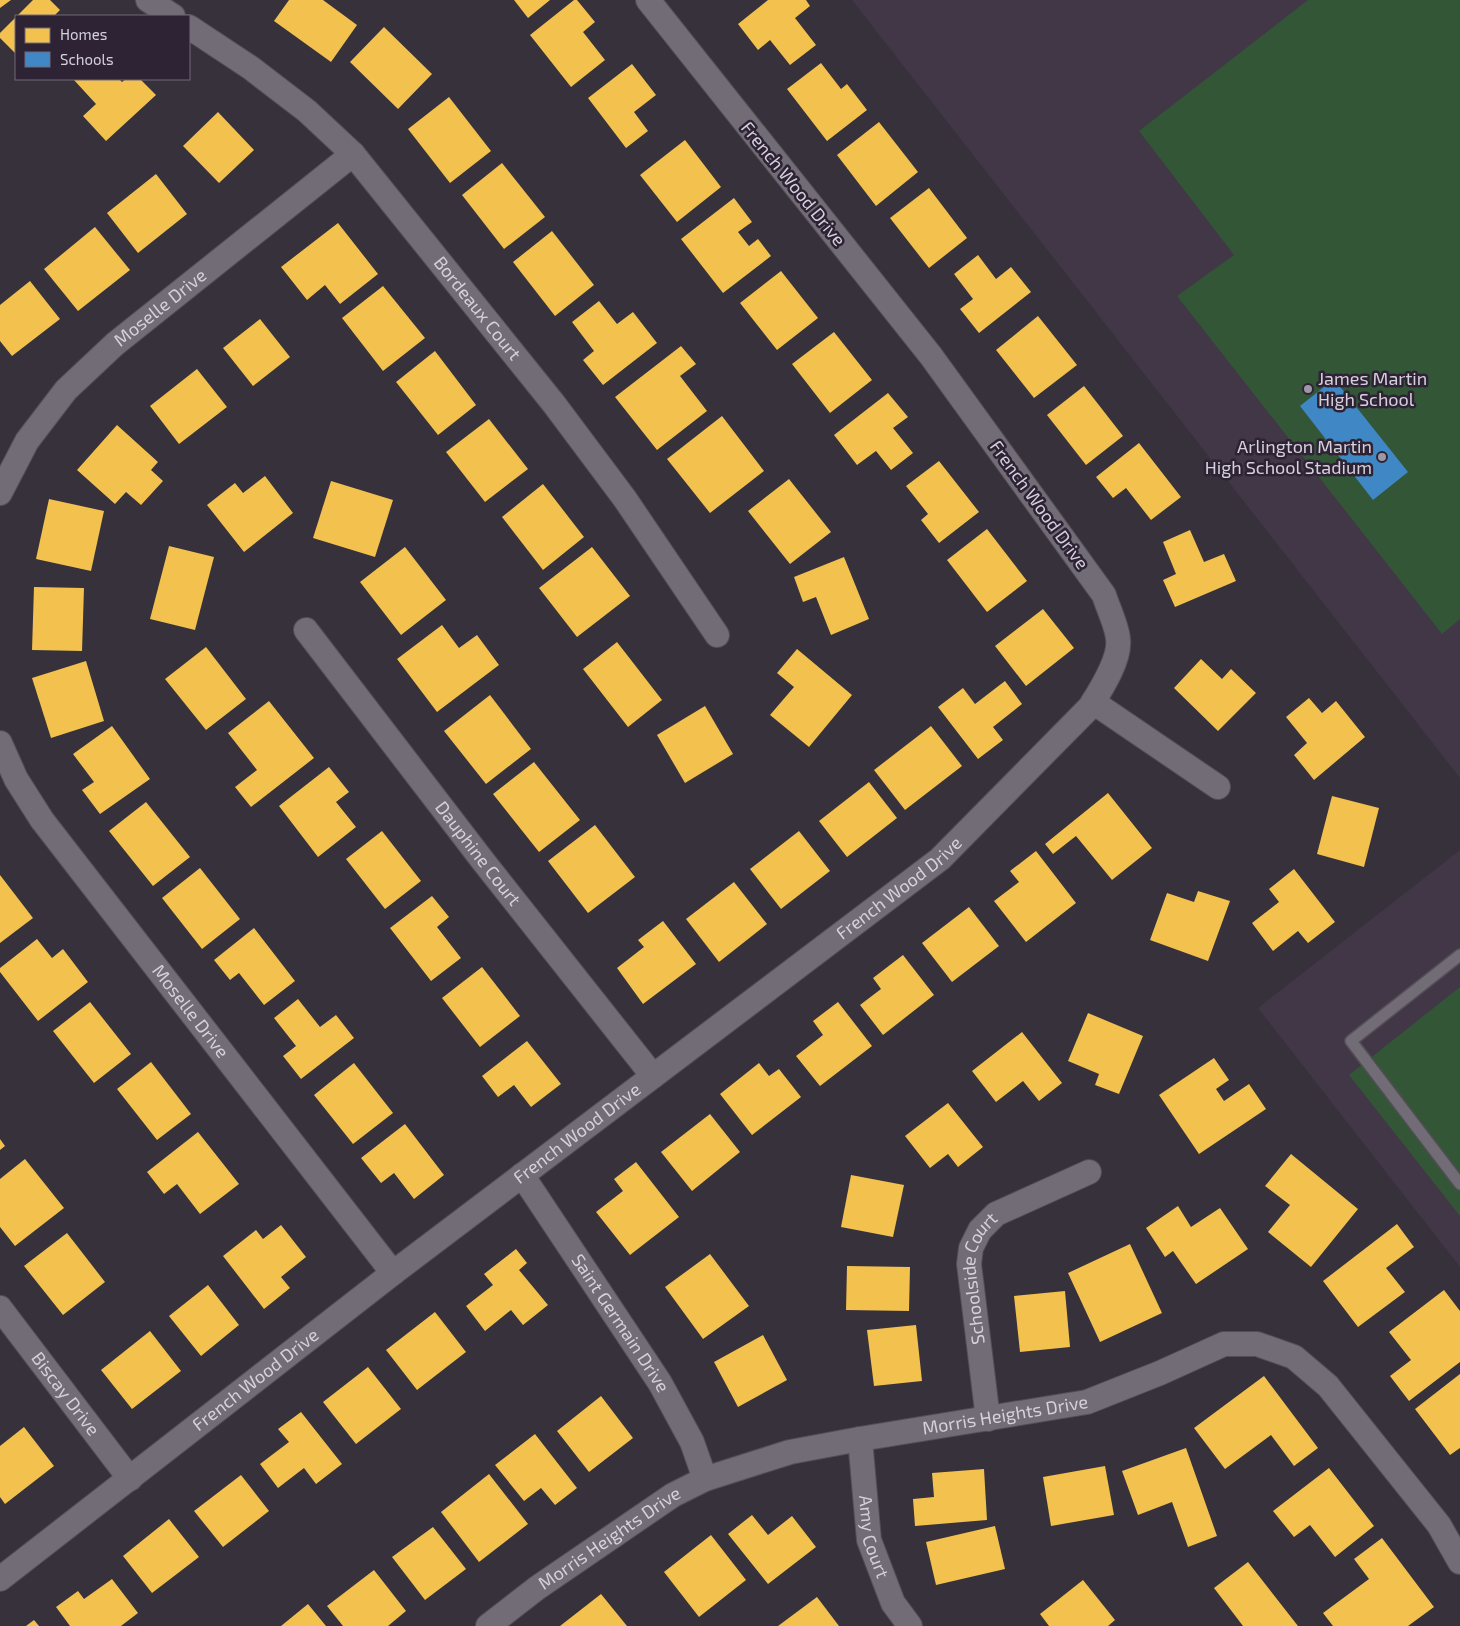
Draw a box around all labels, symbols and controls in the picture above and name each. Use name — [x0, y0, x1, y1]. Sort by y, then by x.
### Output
legend — [15, 15, 190, 80]
text: Homes — [60, 25, 107, 43]
text: Schools — [60, 50, 114, 68]
street label: French Wood Drive — [737, 117, 851, 250]
street label: Bordeaux Court — [430, 251, 526, 364]
street label: Moselle Drive — [109, 263, 210, 351]
place label: James Martin High School — [1318, 367, 1427, 410]
marker: James Martin High School — [1302, 383, 1314, 395]
place label: Arlington Martin High School Stadium — [1205, 435, 1372, 478]
street label: French Wood Drive — [986, 436, 1094, 573]
marker: Arlington Martin High School Stadium — [1376, 451, 1388, 463]
street label: Dauphine Court — [431, 796, 526, 910]
street label: French Wood Drive — [831, 831, 966, 944]
street label: Moselle Drive — [148, 960, 234, 1062]
street label: French Wood Drive — [509, 1078, 645, 1188]
street label: Schoolside Court — [957, 1207, 1002, 1346]
street label: Saint Germain Drive — [567, 1249, 675, 1396]
street label: French Wood Drive — [188, 1323, 323, 1435]
street label: Biscay Drive — [27, 1347, 105, 1440]
street label: Morris Heights Drive — [921, 1390, 1089, 1439]
street label: Morris Heights Drive — [534, 1481, 684, 1594]
street label: Amy Court — [855, 1494, 895, 1581]

